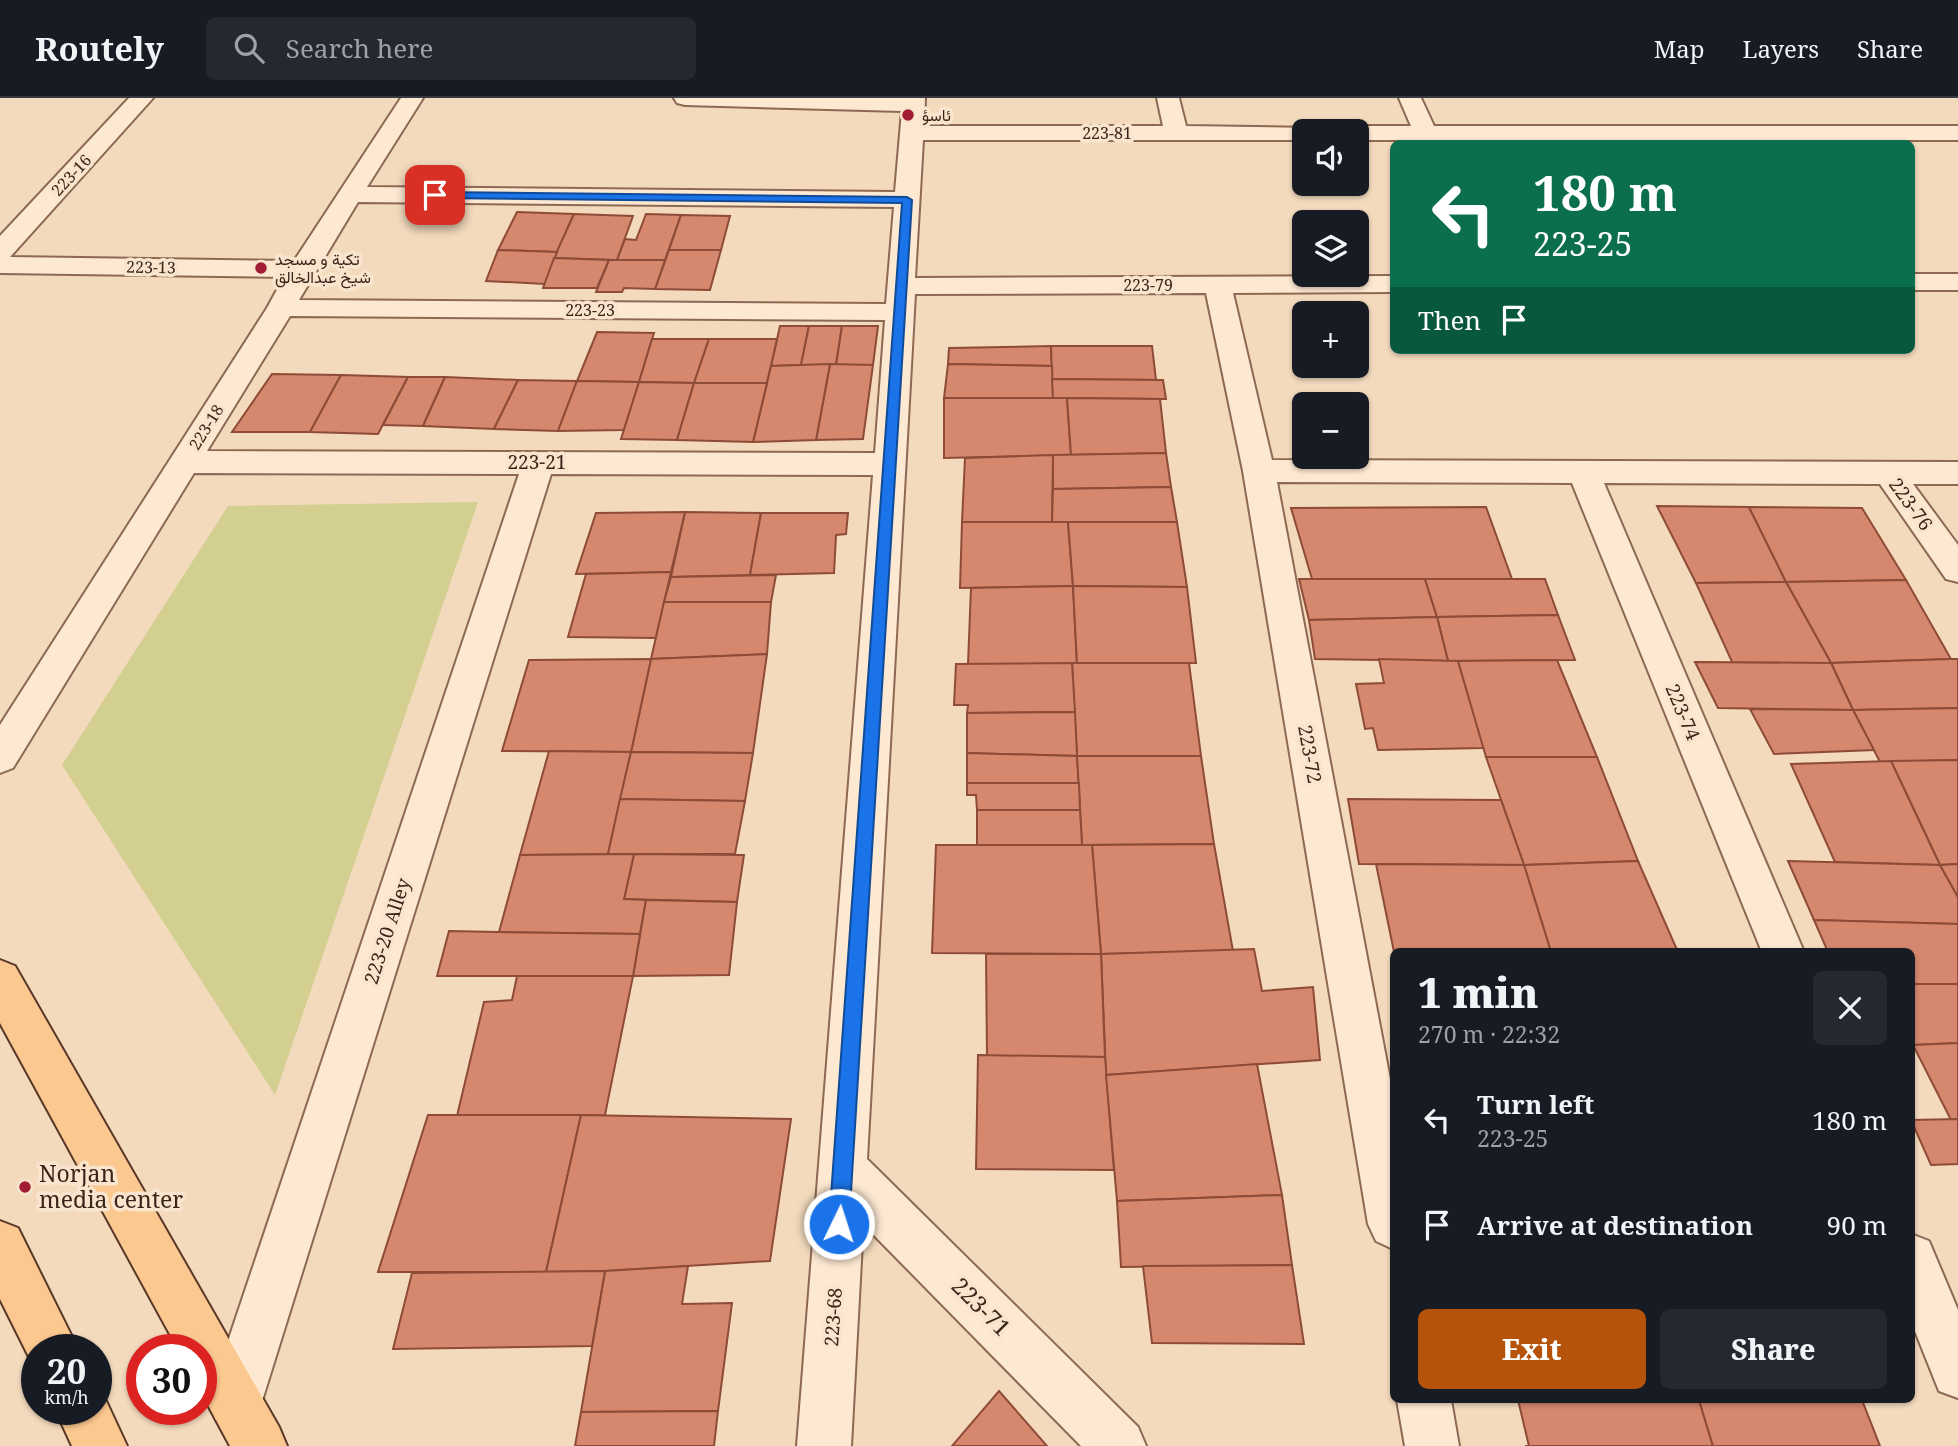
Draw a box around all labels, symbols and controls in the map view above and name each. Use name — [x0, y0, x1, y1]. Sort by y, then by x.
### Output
search box — [206, 17, 696, 80]
text: Routely — [35, 26, 164, 71]
icon: search — [230, 29, 268, 67]
text: Search here — [286, 30, 433, 66]
text: Map — [1654, 32, 1705, 65]
text: Layers — [1743, 32, 1819, 65]
text: Share — [1857, 32, 1923, 65]
place label: ئاسؤ — [922, 104, 951, 126]
marker: ئاسؤ — [900, 107, 916, 123]
map controls — [1292, 119, 1369, 469]
button: sound — [1292, 119, 1369, 196]
street label: 223-81 — [1082, 122, 1132, 144]
street label: 223-16 — [46, 149, 96, 201]
text: 180 m — [1533, 159, 1677, 225]
pin — [405, 165, 465, 225]
icon: left — [1418, 168, 1509, 259]
icon: arrive — [416, 176, 454, 214]
button: layers — [1292, 210, 1369, 287]
text: 223-25 — [1533, 222, 1632, 265]
place label: تكية و مسجد شيخ عبدالخالق — [275, 248, 371, 289]
street label: 223-13 — [126, 256, 176, 278]
marker: تكية و مسجد شيخ عبدالخالق — [253, 260, 269, 276]
street label: 223-79 — [1123, 274, 1173, 296]
street label: 223-23 — [565, 299, 615, 321]
button: + — [1292, 301, 1369, 378]
icon: arrive — [1495, 301, 1533, 339]
text: Then — [1418, 302, 1481, 338]
button: − — [1292, 392, 1369, 469]
street label: 223-18 — [184, 400, 229, 454]
street label: 223-21 — [508, 449, 567, 475]
street label: 223-76 — [1883, 472, 1939, 536]
street label: 223-74 — [1660, 680, 1707, 745]
street label: 223-72 — [1292, 723, 1328, 785]
street label: 223-20 Alley — [358, 874, 416, 987]
text: 1 min — [1418, 963, 1539, 1020]
button: close — [1813, 971, 1887, 1045]
text: 270 m · 22:32 — [1418, 1018, 1560, 1050]
text: Turn left — [1477, 1086, 1594, 1122]
icon: left — [1418, 1101, 1456, 1139]
text: 180 m — [1812, 1102, 1887, 1138]
text: 223-25 — [1477, 1122, 1548, 1154]
place label: Norjan media center — [39, 1157, 183, 1215]
marker: Norjan media center — [17, 1179, 33, 1195]
position arrow — [802, 1187, 876, 1261]
icon: arrive — [1418, 1206, 1456, 1244]
text: Arrive at destination — [1477, 1207, 1753, 1243]
text: 90 m — [1827, 1207, 1887, 1243]
street label: 223-71 — [945, 1270, 1018, 1343]
street label: 223-68 — [818, 1287, 848, 1347]
button: Exit — [1418, 1309, 1646, 1389]
button: Share — [1660, 1309, 1887, 1389]
speed limit sign: 30 — [126, 1334, 217, 1425]
text: 20 — [47, 1347, 86, 1394]
text: km/h — [44, 1385, 89, 1409]

